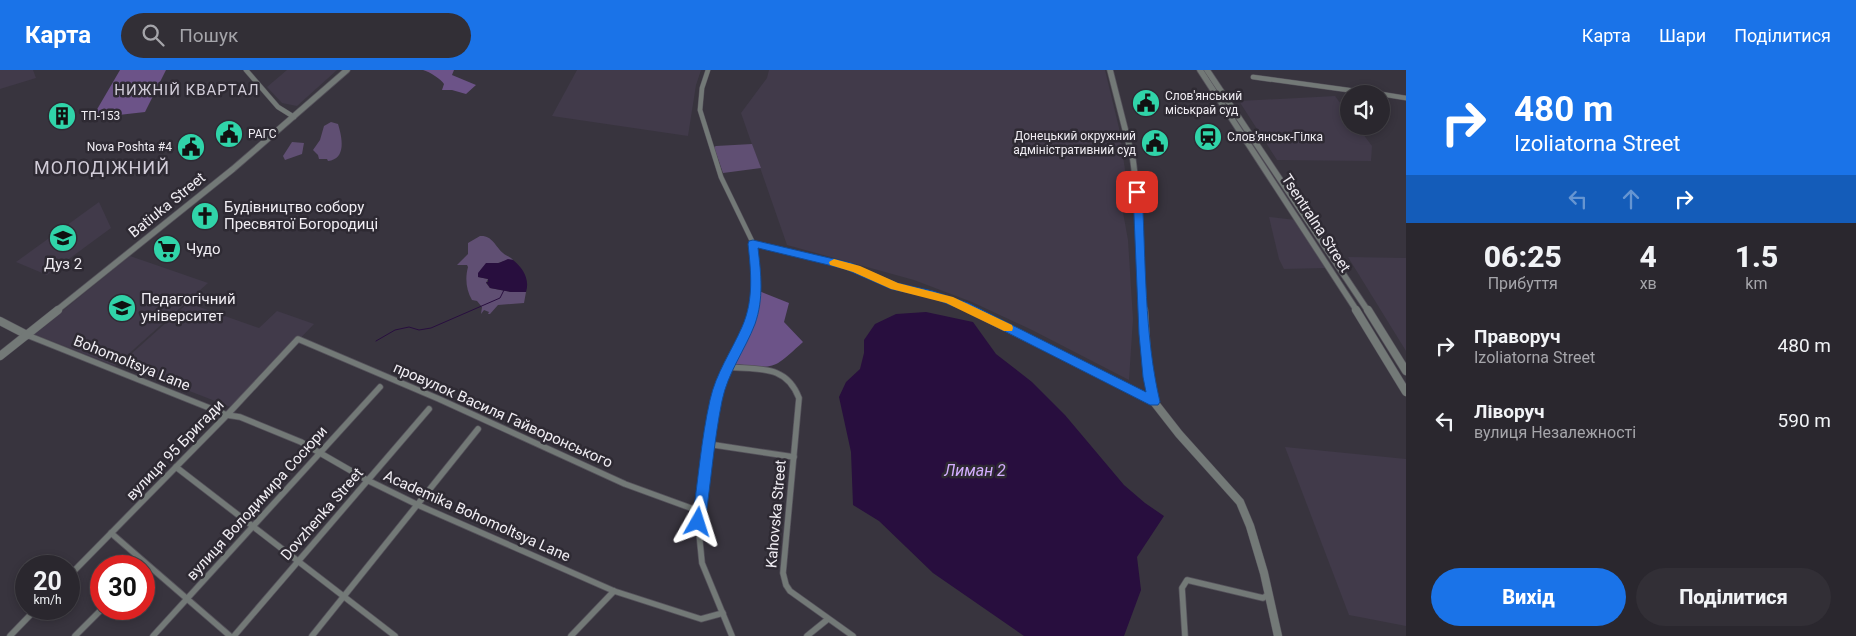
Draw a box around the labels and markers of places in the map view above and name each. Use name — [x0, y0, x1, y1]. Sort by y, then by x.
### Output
public building icon: Слов'янський міськрай суд — [1131, 88, 1161, 118]
place label: Слов'янський міськрай суд — [1165, 89, 1242, 117]
building icon: ТП-153 — [47, 101, 77, 131]
place label: ТП-153 — [81, 109, 120, 123]
public building icon: РАГС — [214, 119, 244, 149]
station icon: Слов'янськ-Гілка — [1193, 122, 1223, 152]
place label: РАГС — [248, 127, 277, 141]
public building icon: Донецький окружний адміністративний суд — [1140, 128, 1170, 158]
place label: Донецький окружний адміністративний суд — [1013, 129, 1136, 157]
place label: Слов'янськ-Гілка — [1227, 130, 1323, 144]
public building icon: Nova Poshta #4 — [176, 132, 206, 162]
place label: Nova Poshta #4 — [87, 140, 172, 154]
pin — [1116, 171, 1158, 213]
place label: Будівництво собору Пресвятої Богородиці — [224, 198, 378, 233]
church icon: Будівництво собору Пресвятої Богородиці — [190, 201, 220, 231]
school or university icon: Дуз 2 — [48, 223, 78, 253]
supermarket icon: Чудо — [152, 234, 182, 264]
place label: Чудо — [186, 240, 221, 258]
place label: Дуз 2 — [44, 255, 82, 273]
place label: Педагогічний університет — [141, 290, 236, 325]
school or university icon: Педагогічний університет — [107, 293, 137, 323]

